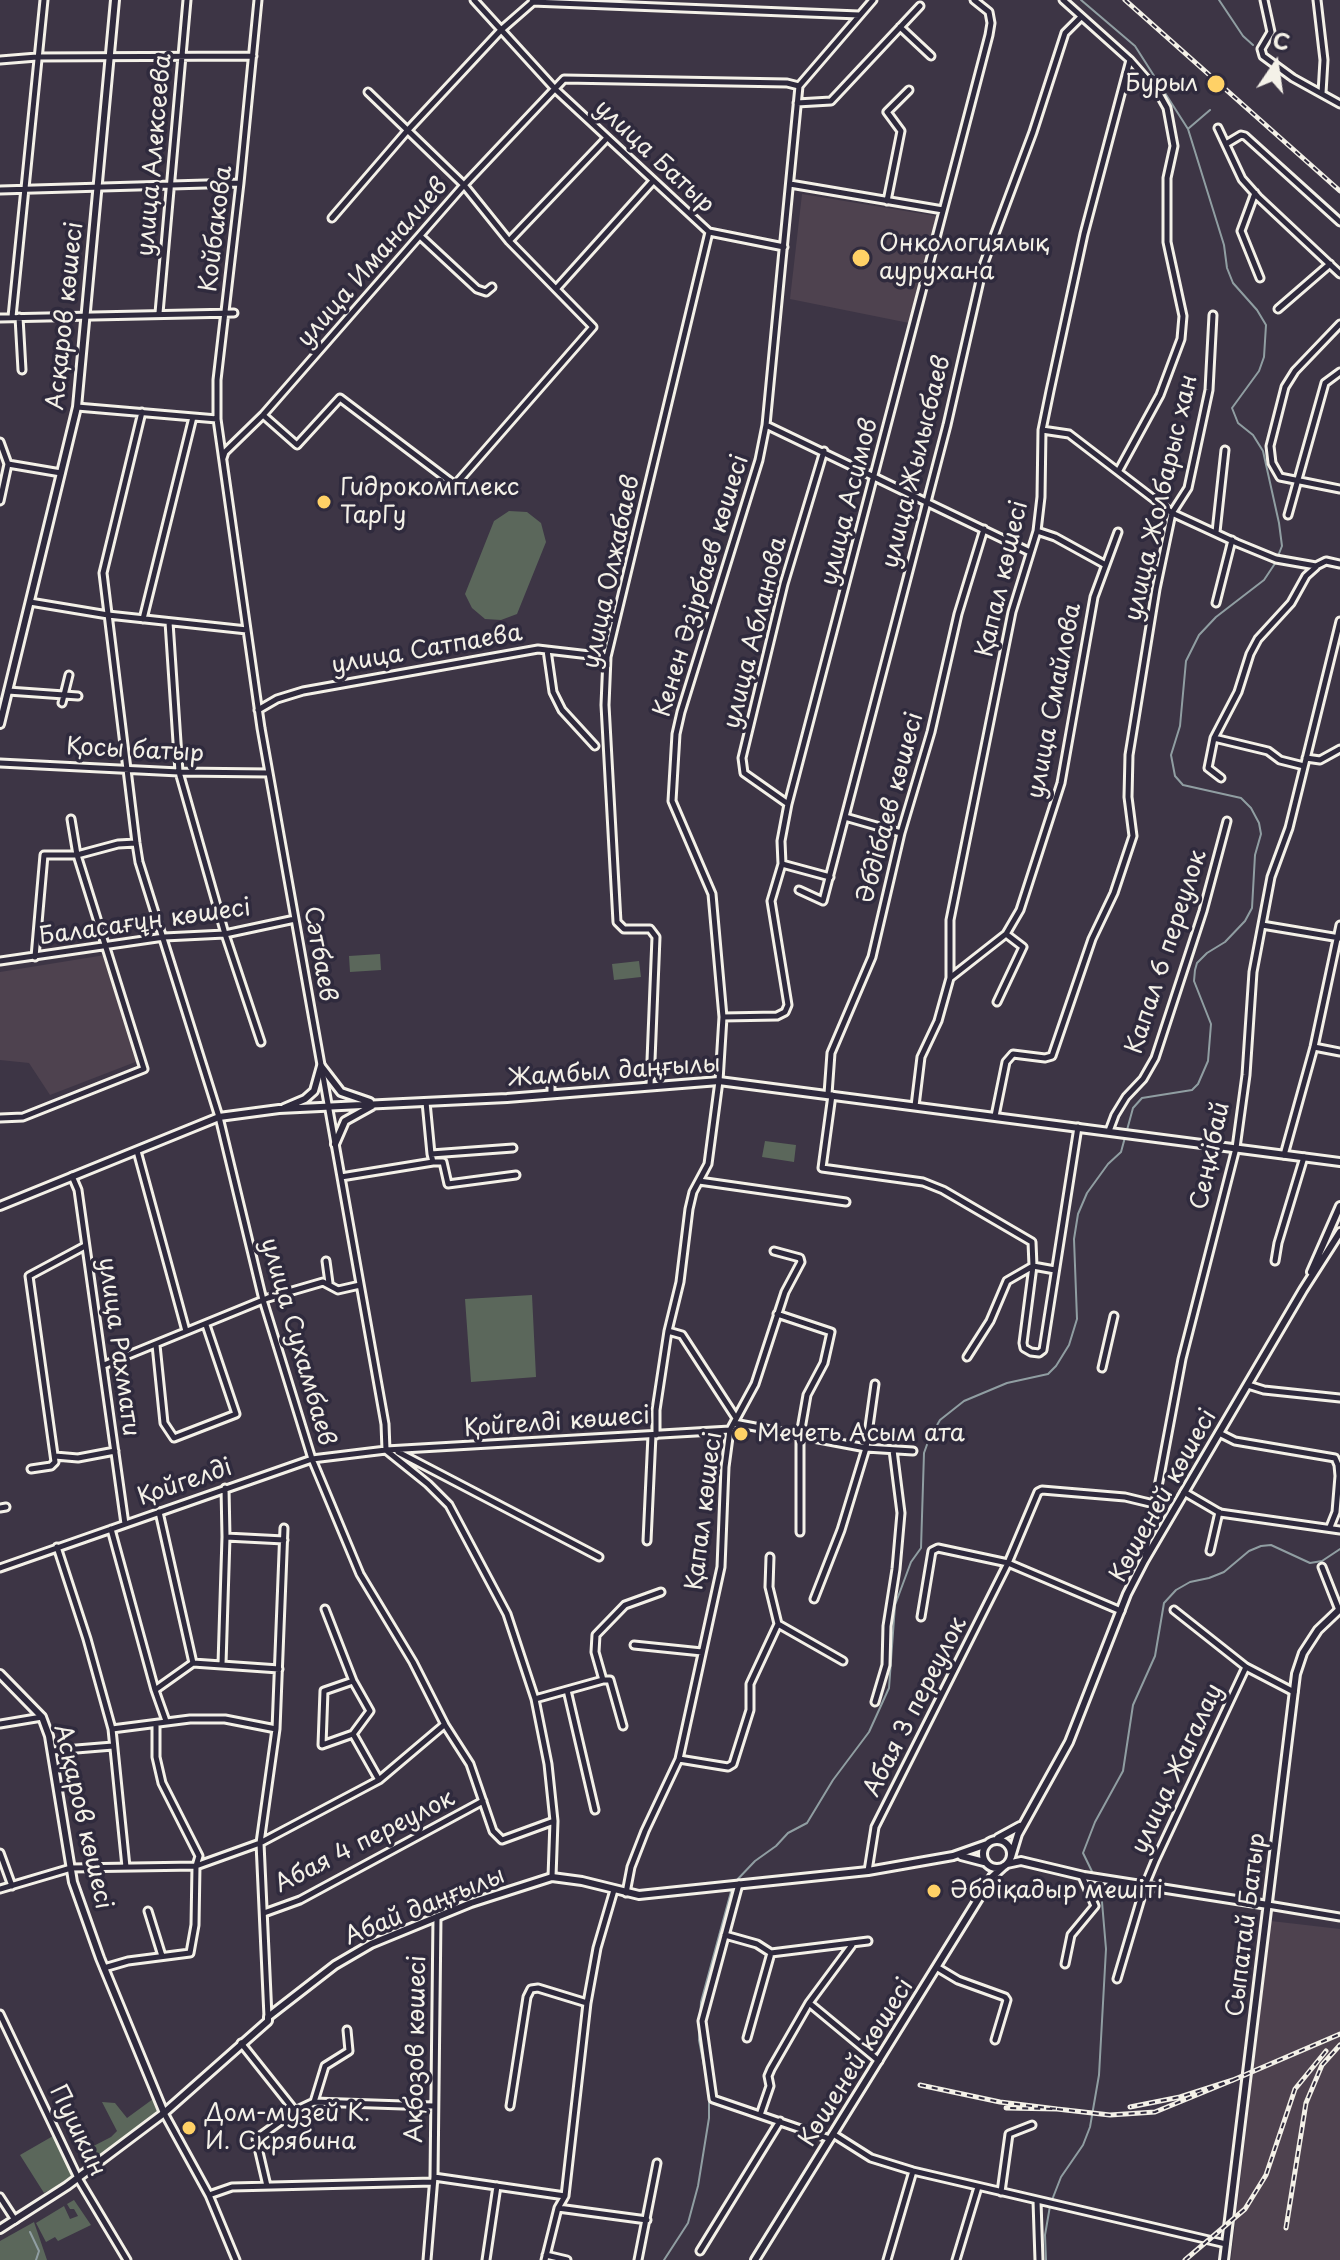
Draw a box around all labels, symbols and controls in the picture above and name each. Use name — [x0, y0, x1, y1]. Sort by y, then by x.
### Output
text: С — [1270, 22, 1293, 58]
north arrow — [1236, 24, 1316, 104]
street label: улица Алексеева — [132, 52, 178, 258]
place label: Бурыл — [1125, 70, 1198, 98]
marker: Бурыл — [1205, 73, 1227, 95]
street label: улица Батыр — [588, 94, 720, 220]
street label: Койбакова — [195, 164, 239, 294]
street label: улица Иманалиев — [292, 172, 454, 354]
street label: Асқаров көшесі — [42, 220, 90, 412]
place label: Онкологиялық аурухана — [879, 230, 1049, 286]
marker: Онкологиялық аурухана — [850, 247, 872, 269]
street label: улица Жылысбаев — [877, 353, 957, 571]
street label: улица Жолбарыс хан — [1120, 372, 1204, 624]
street label: улица Асимов — [815, 415, 885, 589]
street label: Кенен Әзірбаев көшесі — [648, 451, 756, 721]
street label: улица Олжабаев — [577, 473, 647, 671]
place label: Гидрокомплекс ТарГу — [340, 474, 519, 530]
marker: Гидрокомплекс ТарГу — [315, 493, 333, 511]
street label: Қапал көшесі — [971, 498, 1035, 660]
street label: улица Абланова — [718, 534, 794, 732]
street label: улица Смайлова — [1022, 601, 1088, 801]
street label: улица Сатпаева — [329, 619, 525, 681]
street label: Әбдібаев көшесі — [852, 709, 930, 907]
street label: Қосы батыр — [65, 733, 205, 769]
street label: Капал 6 переулок — [1120, 846, 1214, 1058]
street label: Баласағұн көшесі — [37, 894, 253, 952]
street label: Сәтбаев — [296, 904, 342, 1004]
street label: Жамбыл даңғылы — [507, 1050, 721, 1094]
street label: Сеңкібай — [1186, 1099, 1236, 1213]
street label: улица Сухамбаев — [254, 1235, 340, 1449]
street label: улица Рахмати — [91, 1256, 145, 1438]
street label: Қойгелді көшесі — [463, 1402, 651, 1444]
street label: Көшеней көшесі — [1105, 1405, 1223, 1587]
place label: Мечеть Асым ата — [757, 1420, 965, 1448]
marker: Мечеть Асым ата — [732, 1425, 750, 1443]
street label: Қапал көшесі — [681, 1430, 729, 1592]
street label: Қойгелді — [134, 1453, 236, 1513]
street label: Абая 3 переулок — [858, 1612, 974, 1802]
street label: улица Жагалау — [1126, 1679, 1230, 1859]
street label: Асқаров көшесі — [47, 1722, 117, 1912]
street label: Абая 4 переулок — [270, 1784, 460, 1900]
street label: Сыпатай Батыр — [1221, 1831, 1273, 2019]
street label: Абай даңғылы — [341, 1862, 509, 1952]
place label: Әбдіқадыр мешіті — [950, 1877, 1163, 1905]
marker: Әбдіқадыр мешіті — [925, 1882, 943, 1900]
street label: Ақбозов көшесі — [401, 1955, 433, 2143]
street label: Көшеней көшесі — [794, 1973, 920, 2153]
street label: Пушкин — [43, 2081, 111, 2181]
place label: Дом-музей К. И. Скрябина — [205, 2100, 370, 2156]
marker: Дом-музей К. И. Скрябина — [180, 2119, 198, 2137]

